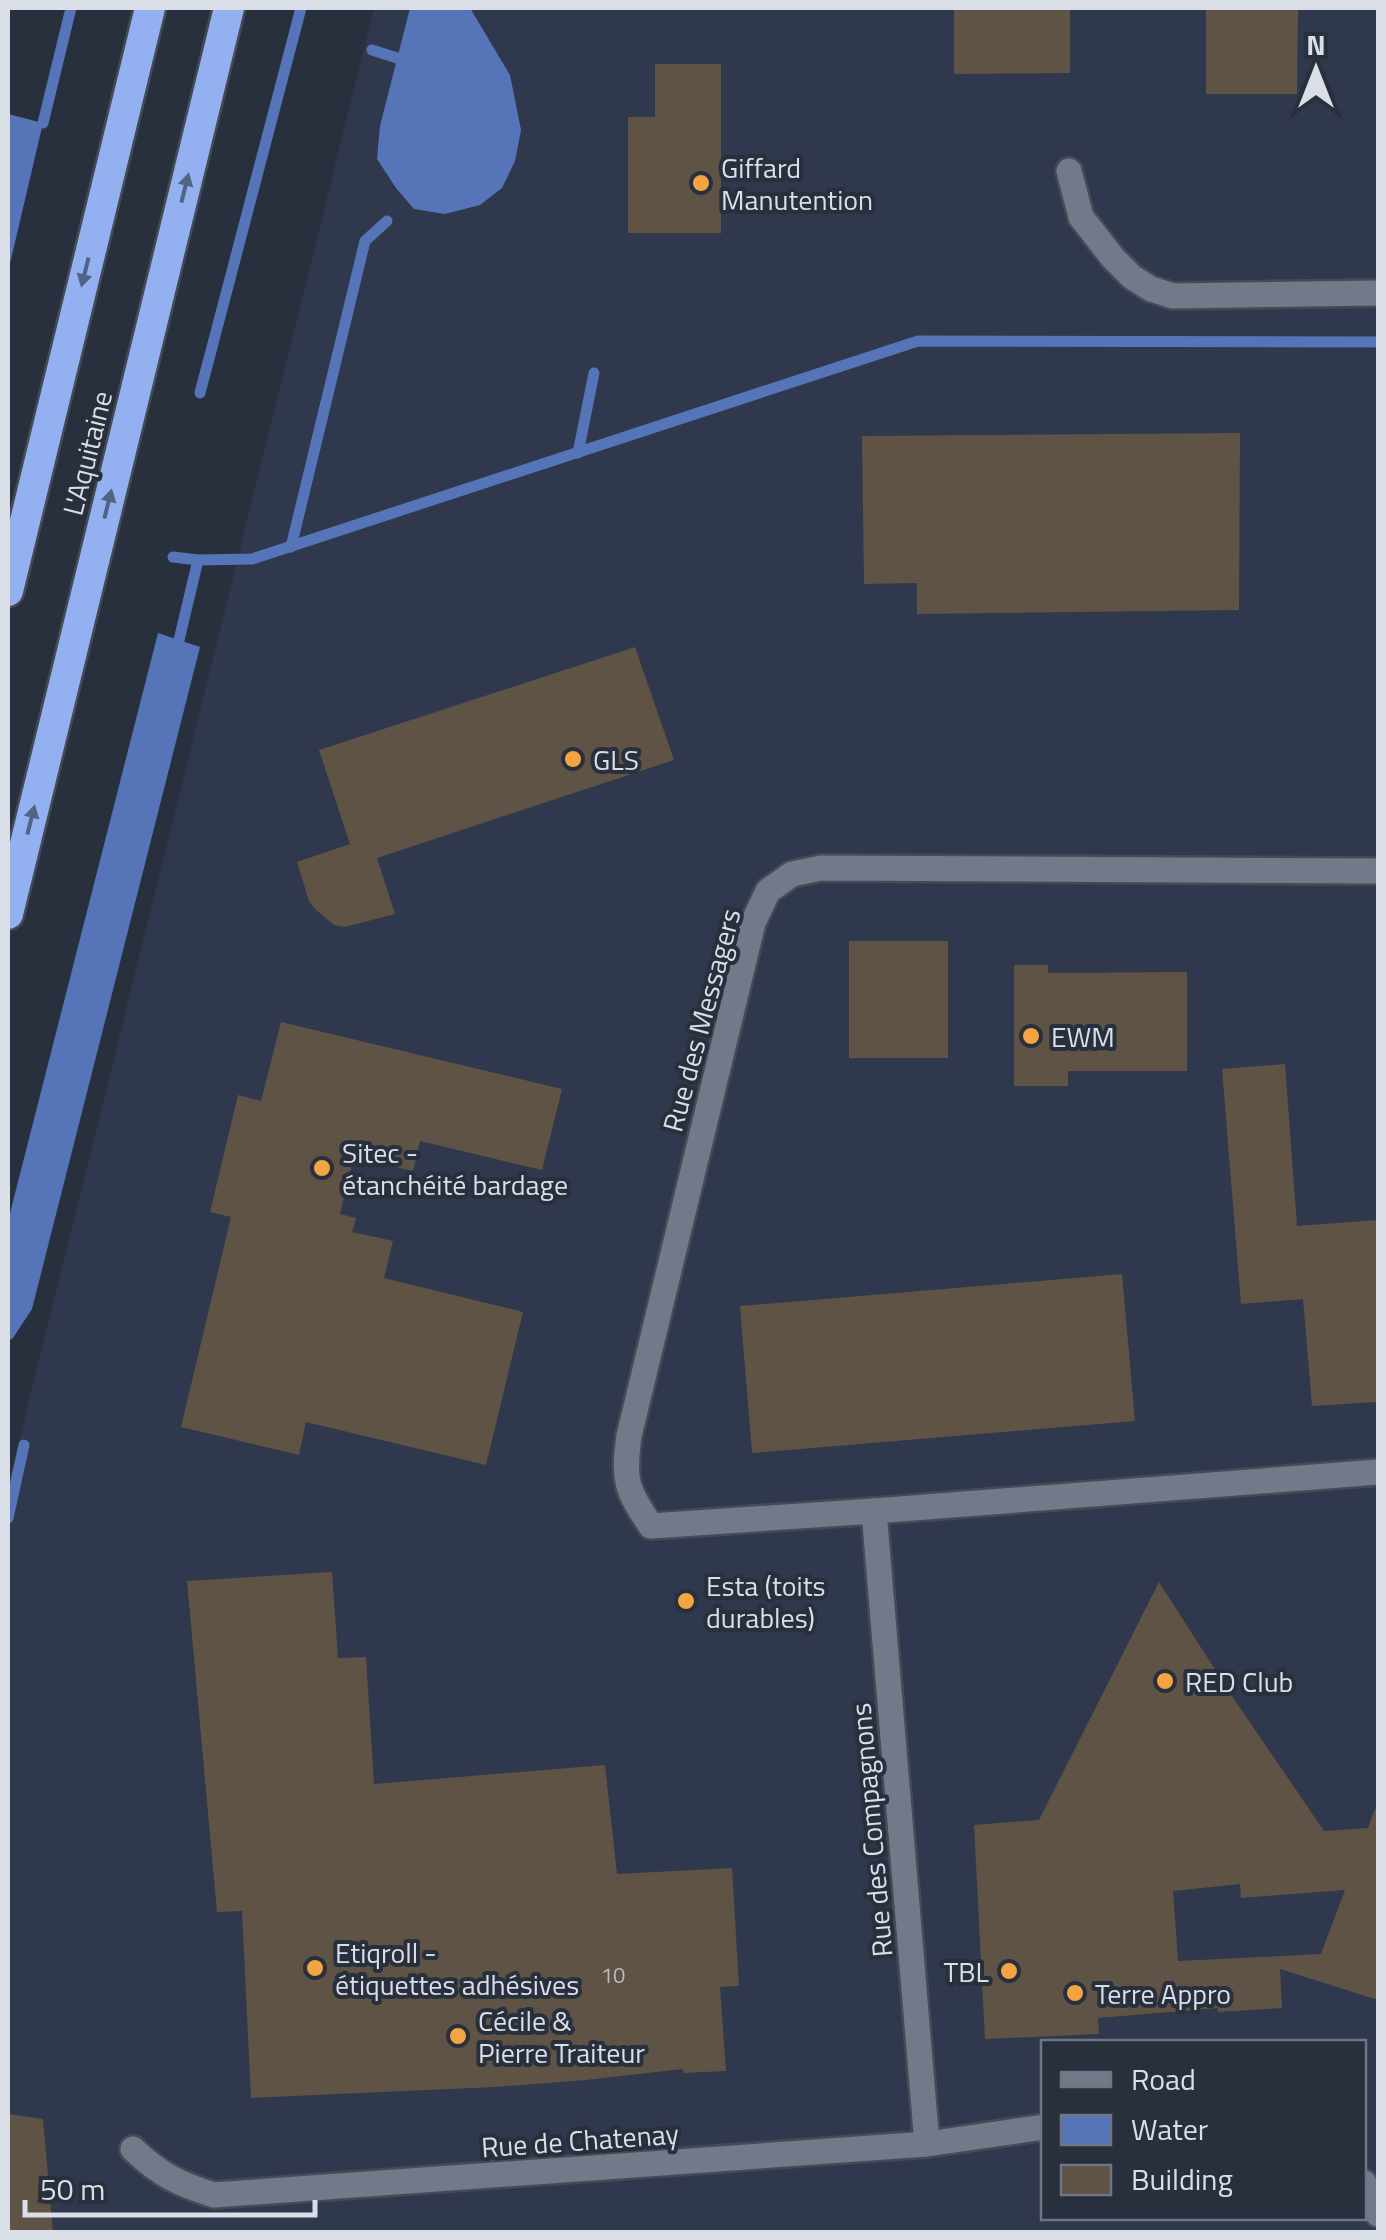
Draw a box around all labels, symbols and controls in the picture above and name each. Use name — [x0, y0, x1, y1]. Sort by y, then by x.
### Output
north arrow — [1266, 20, 1366, 120]
text: N — [1306, 23, 1326, 66]
place label: Giffard Manutention — [721, 146, 873, 221]
one-way arrow — [178, 172, 193, 203]
marker: Giffard Manutention — [690, 172, 712, 194]
one-way arrow — [77, 257, 92, 288]
street label: L'Aquitaine — [51, 386, 123, 520]
one-way arrow — [101, 488, 116, 519]
place label: GLS — [593, 738, 639, 781]
marker: GLS — [562, 748, 584, 770]
one-way arrow — [23, 804, 39, 835]
street label: Rue des Messagers — [651, 904, 751, 1136]
place label: EWM — [1051, 1015, 1115, 1058]
marker: EWM — [1020, 1025, 1042, 1047]
place label: Sitec - étanchéité bardage — [342, 1131, 568, 1206]
marker: Sitec - étanchéité bardage — [311, 1157, 333, 1179]
place label: Esta (toits durables) — [706, 1564, 826, 1639]
marker: Esta (toits durables) — [675, 1590, 697, 1612]
place label: RED Club — [1185, 1660, 1293, 1703]
marker: RED Club — [1154, 1670, 1176, 1692]
street label: Rue des Compagnons — [838, 1701, 904, 1959]
place label: Etiqroll - étiquettes adhésives — [335, 1931, 579, 2006]
place label: TBL — [944, 1950, 990, 1993]
marker: Etiqroll - étiquettes adhésives — [304, 1957, 326, 1979]
house number: 10 — [601, 1958, 625, 1992]
marker: TBL — [998, 1960, 1020, 1982]
place label: Terre Appro — [1095, 1972, 1231, 2015]
marker: Terre Appro — [1064, 1982, 1086, 2004]
place label: Cécile & Pierre Traiteur — [478, 1999, 645, 2074]
marker: Cécile & Pierre Traiteur — [447, 2025, 469, 2047]
legend — [1041, 2040, 1366, 2220]
text: Road — [1131, 2056, 1196, 2102]
text: Water — [1131, 2106, 1208, 2152]
street label: Rue de Chatenay — [480, 2112, 680, 2168]
scale bar — [25, 2155, 315, 2217]
text: Building — [1131, 2156, 1233, 2202]
text: 50 m — [40, 2166, 105, 2212]

